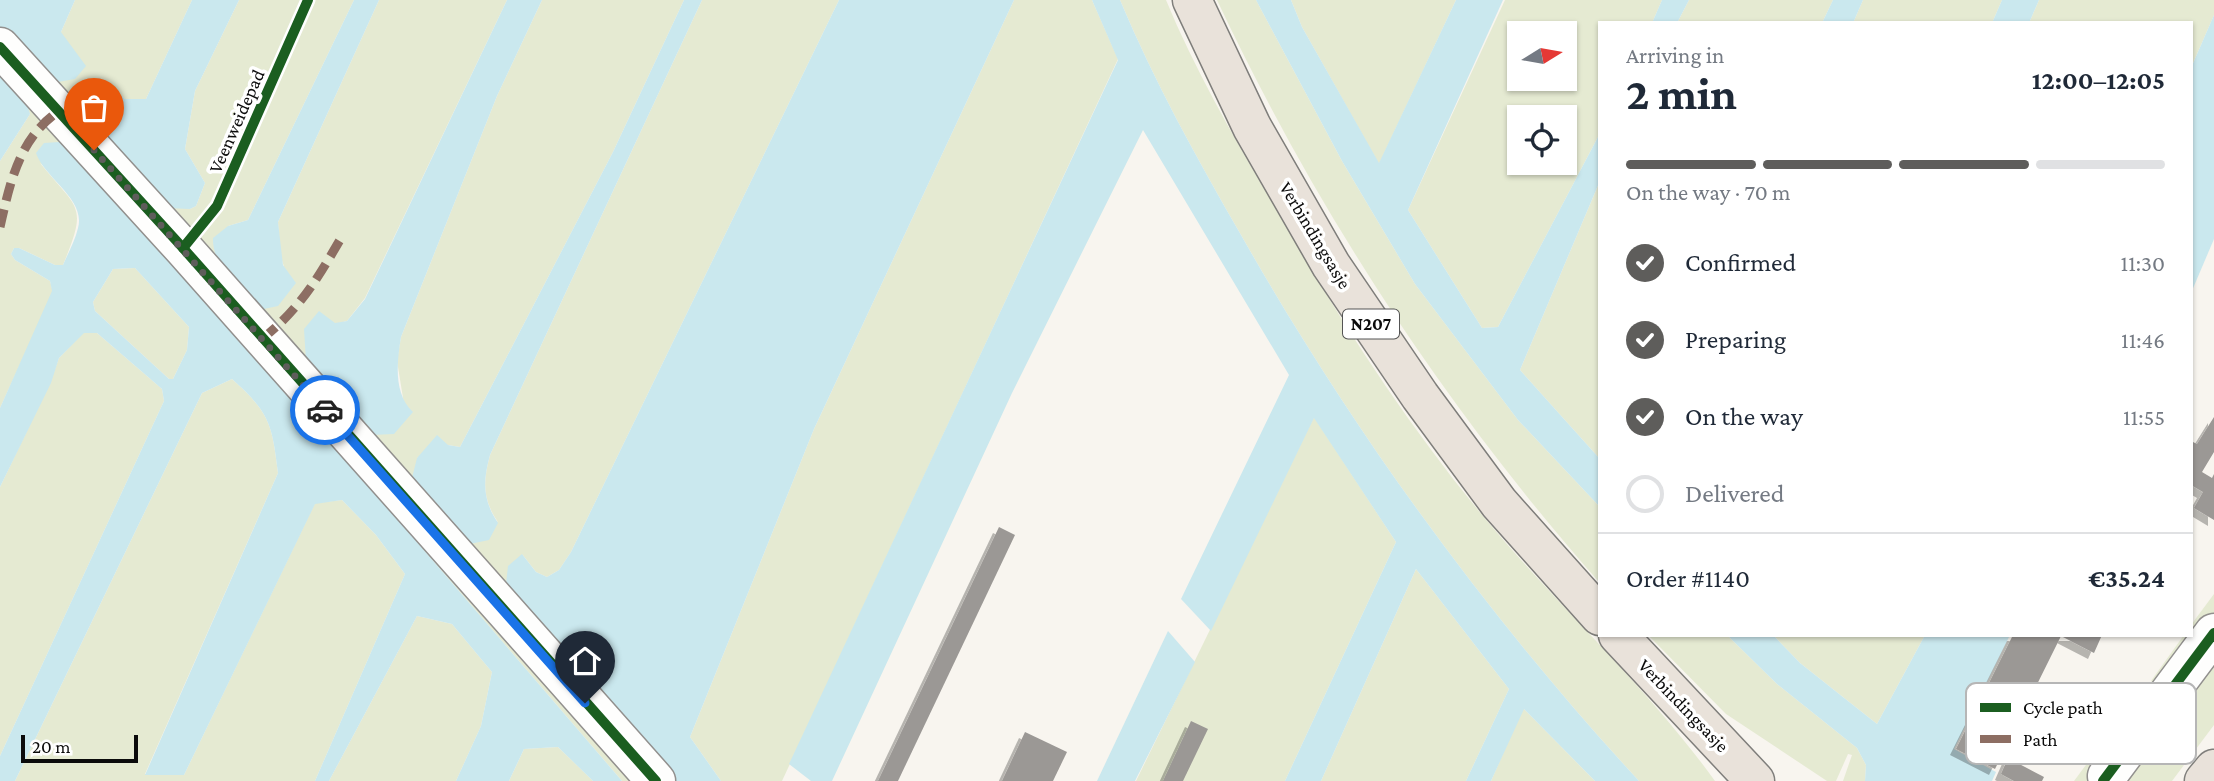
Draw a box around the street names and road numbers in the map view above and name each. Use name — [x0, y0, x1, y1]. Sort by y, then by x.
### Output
street label: Veenweidepad — [204, 66, 269, 176]
street label: Verbindingsasje — [1275, 178, 1356, 293]
road number: N207 — [1343, 310, 1399, 338]
street label: Verbindingsasje — [1633, 655, 1733, 757]

